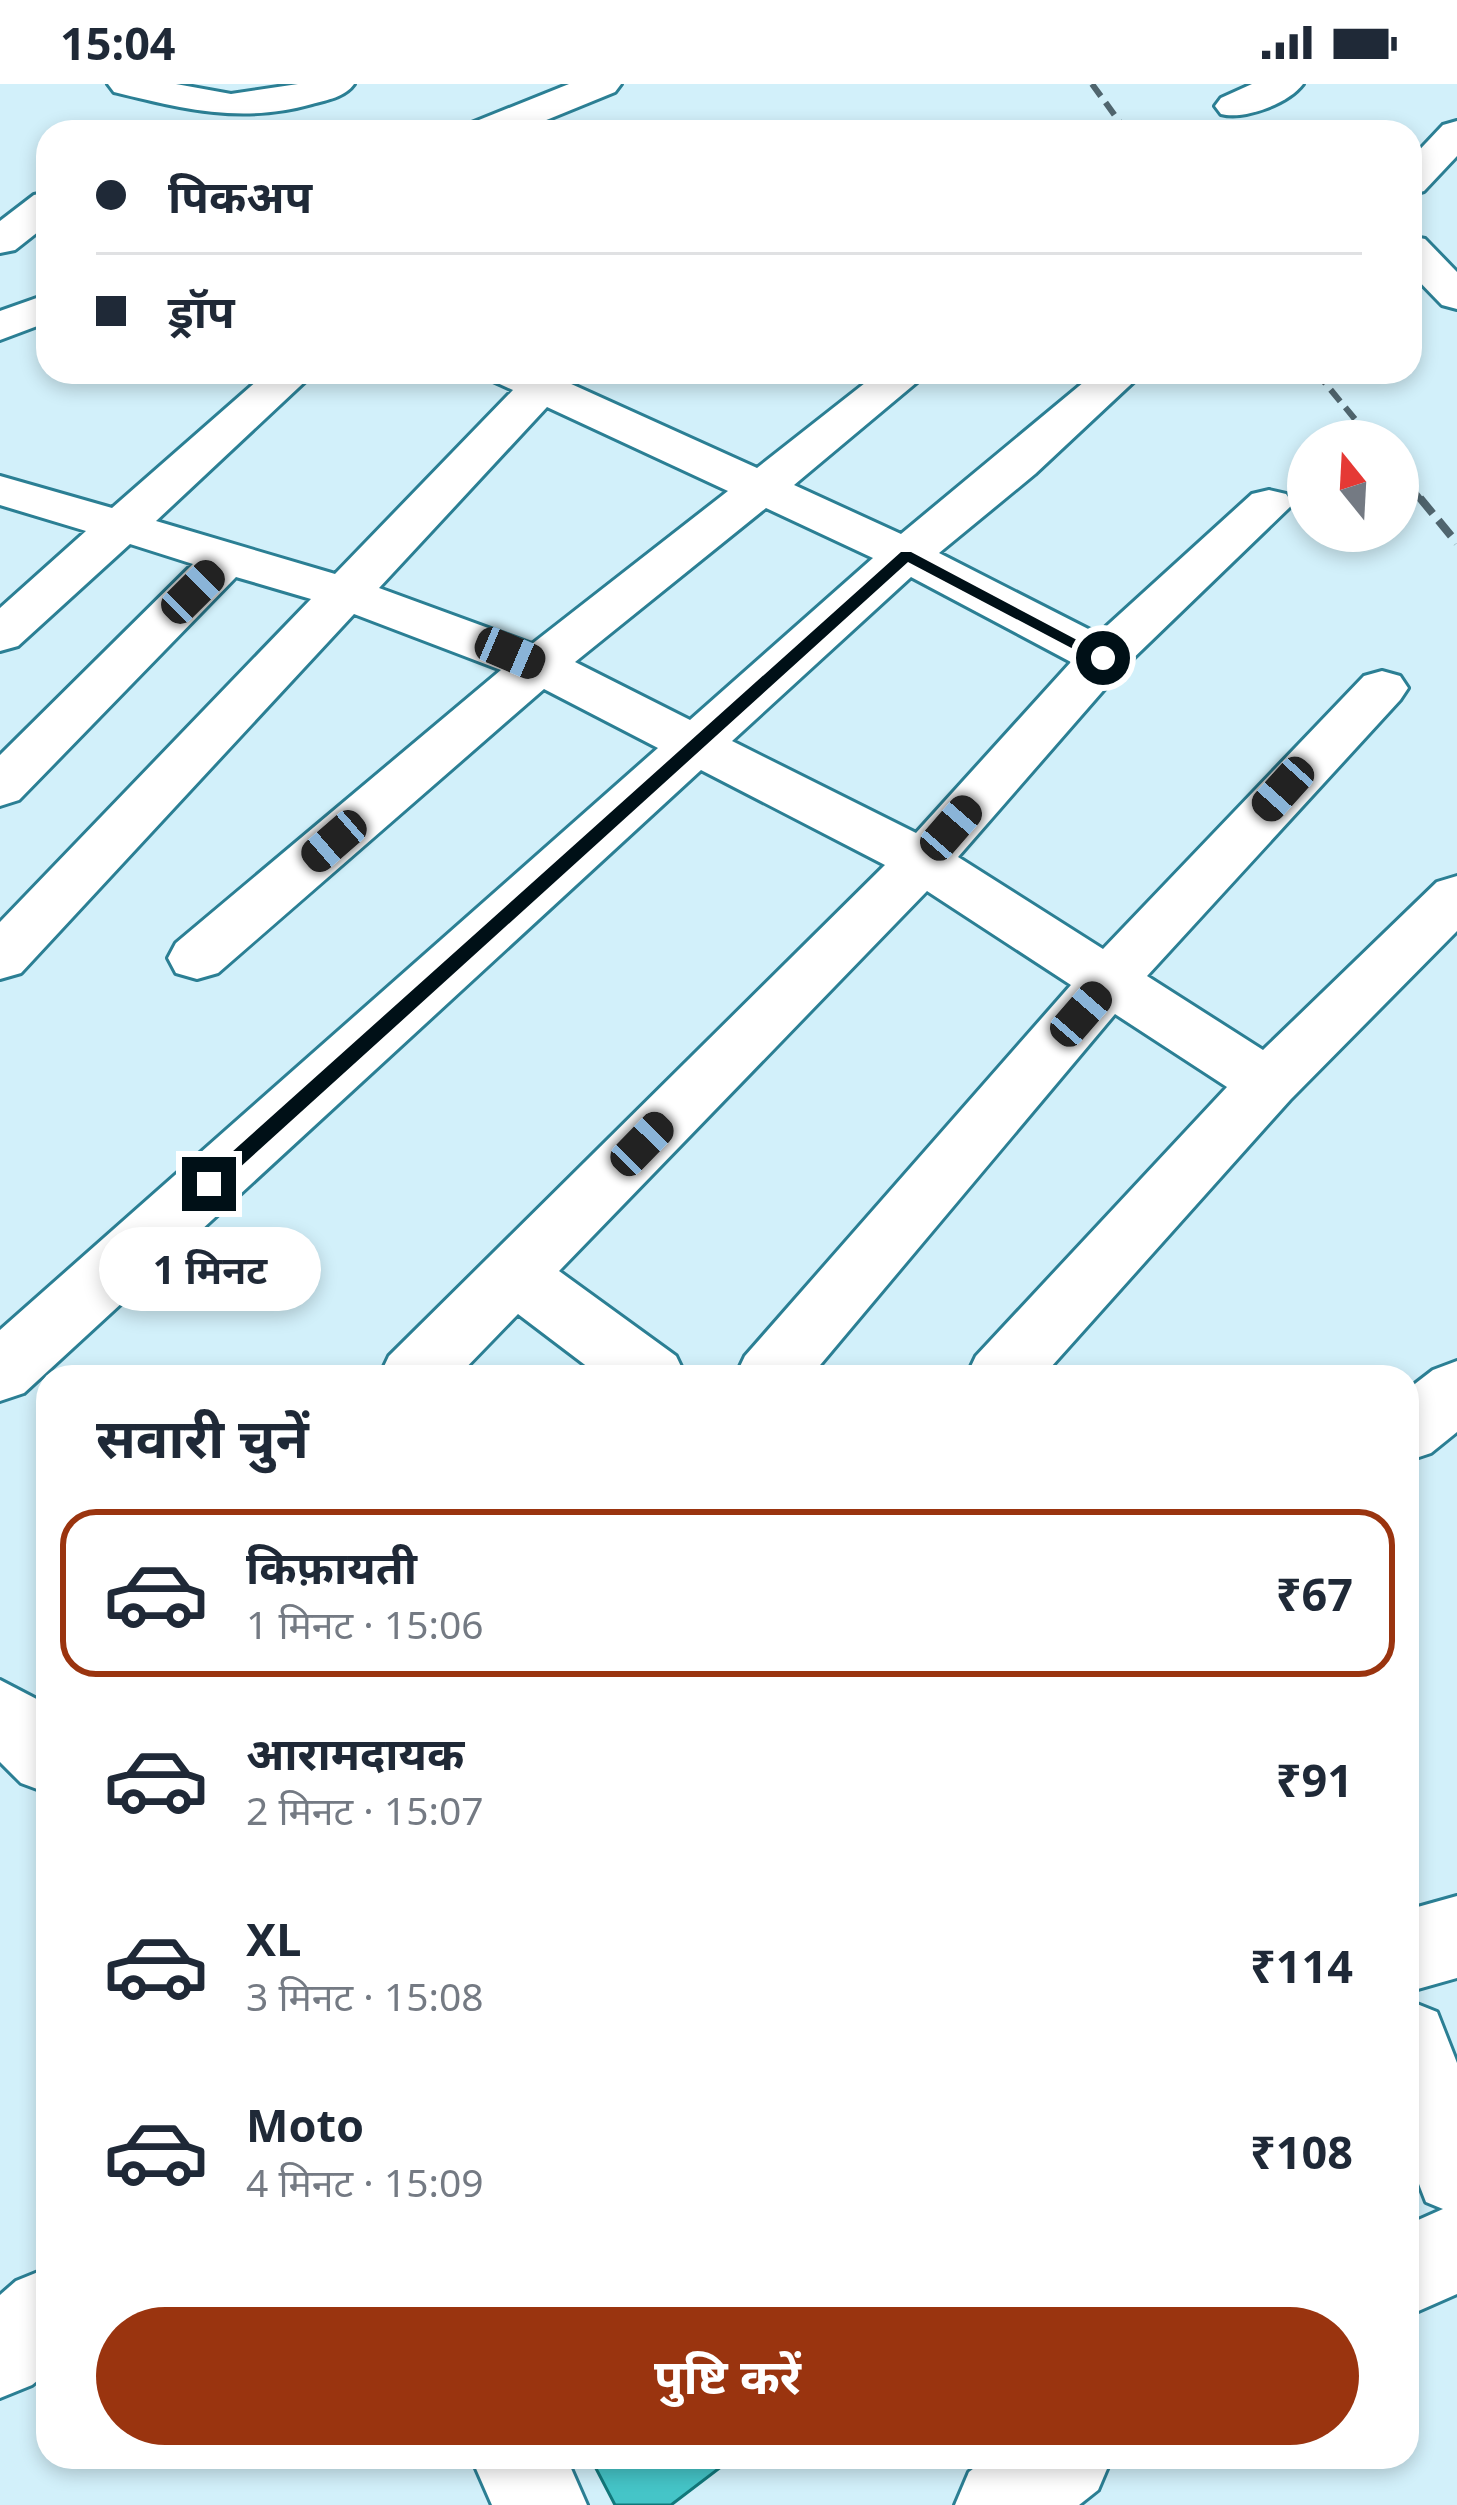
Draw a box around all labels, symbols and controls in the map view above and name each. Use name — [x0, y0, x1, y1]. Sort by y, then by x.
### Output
text: 15:04 — [60, 12, 176, 73]
text: पिकअप — [168, 165, 312, 226]
text: ड्रॉप — [168, 280, 235, 341]
north arrow — [1287, 420, 1419, 552]
map controls — [1287, 420, 1419, 552]
car — [155, 554, 231, 630]
car — [470, 622, 550, 684]
route start — [1076, 631, 1130, 685]
car — [1246, 750, 1320, 828]
car — [914, 789, 988, 867]
car — [295, 804, 373, 878]
car — [1044, 975, 1118, 1053]
car — [604, 1106, 680, 1182]
route end — [182, 1157, 236, 1211]
callout: 1 मिनट — [98, 1226, 320, 1310]
text: 1 मिनट — [153, 1242, 267, 1295]
text: सवारी चुनें — [96, 1400, 309, 1474]
text: किफ़ायती — [246, 1536, 417, 1597]
icon: car — [102, 1539, 210, 1647]
text: ₹67 — [1276, 1563, 1353, 1624]
text: 1 मिनट · 15:06 — [246, 1597, 484, 1650]
text: आरामदायक — [246, 1722, 464, 1783]
icon: car — [102, 1725, 210, 1833]
text: ₹91 — [1276, 1749, 1353, 1810]
text: 2 मिनट · 15:07 — [246, 1783, 484, 1836]
text: XL — [246, 1908, 301, 1969]
icon: car — [102, 1911, 210, 2019]
text: ₹114 — [1250, 1935, 1353, 1996]
text: 3 मिनट · 15:08 — [246, 1969, 484, 2022]
text: Moto — [246, 2094, 364, 2155]
icon: car — [102, 2097, 210, 2205]
text: ₹108 — [1250, 2121, 1353, 2182]
text: 4 मिनट · 15:09 — [246, 2155, 484, 2208]
button: पुष्टि करें — [96, 2307, 1359, 2445]

